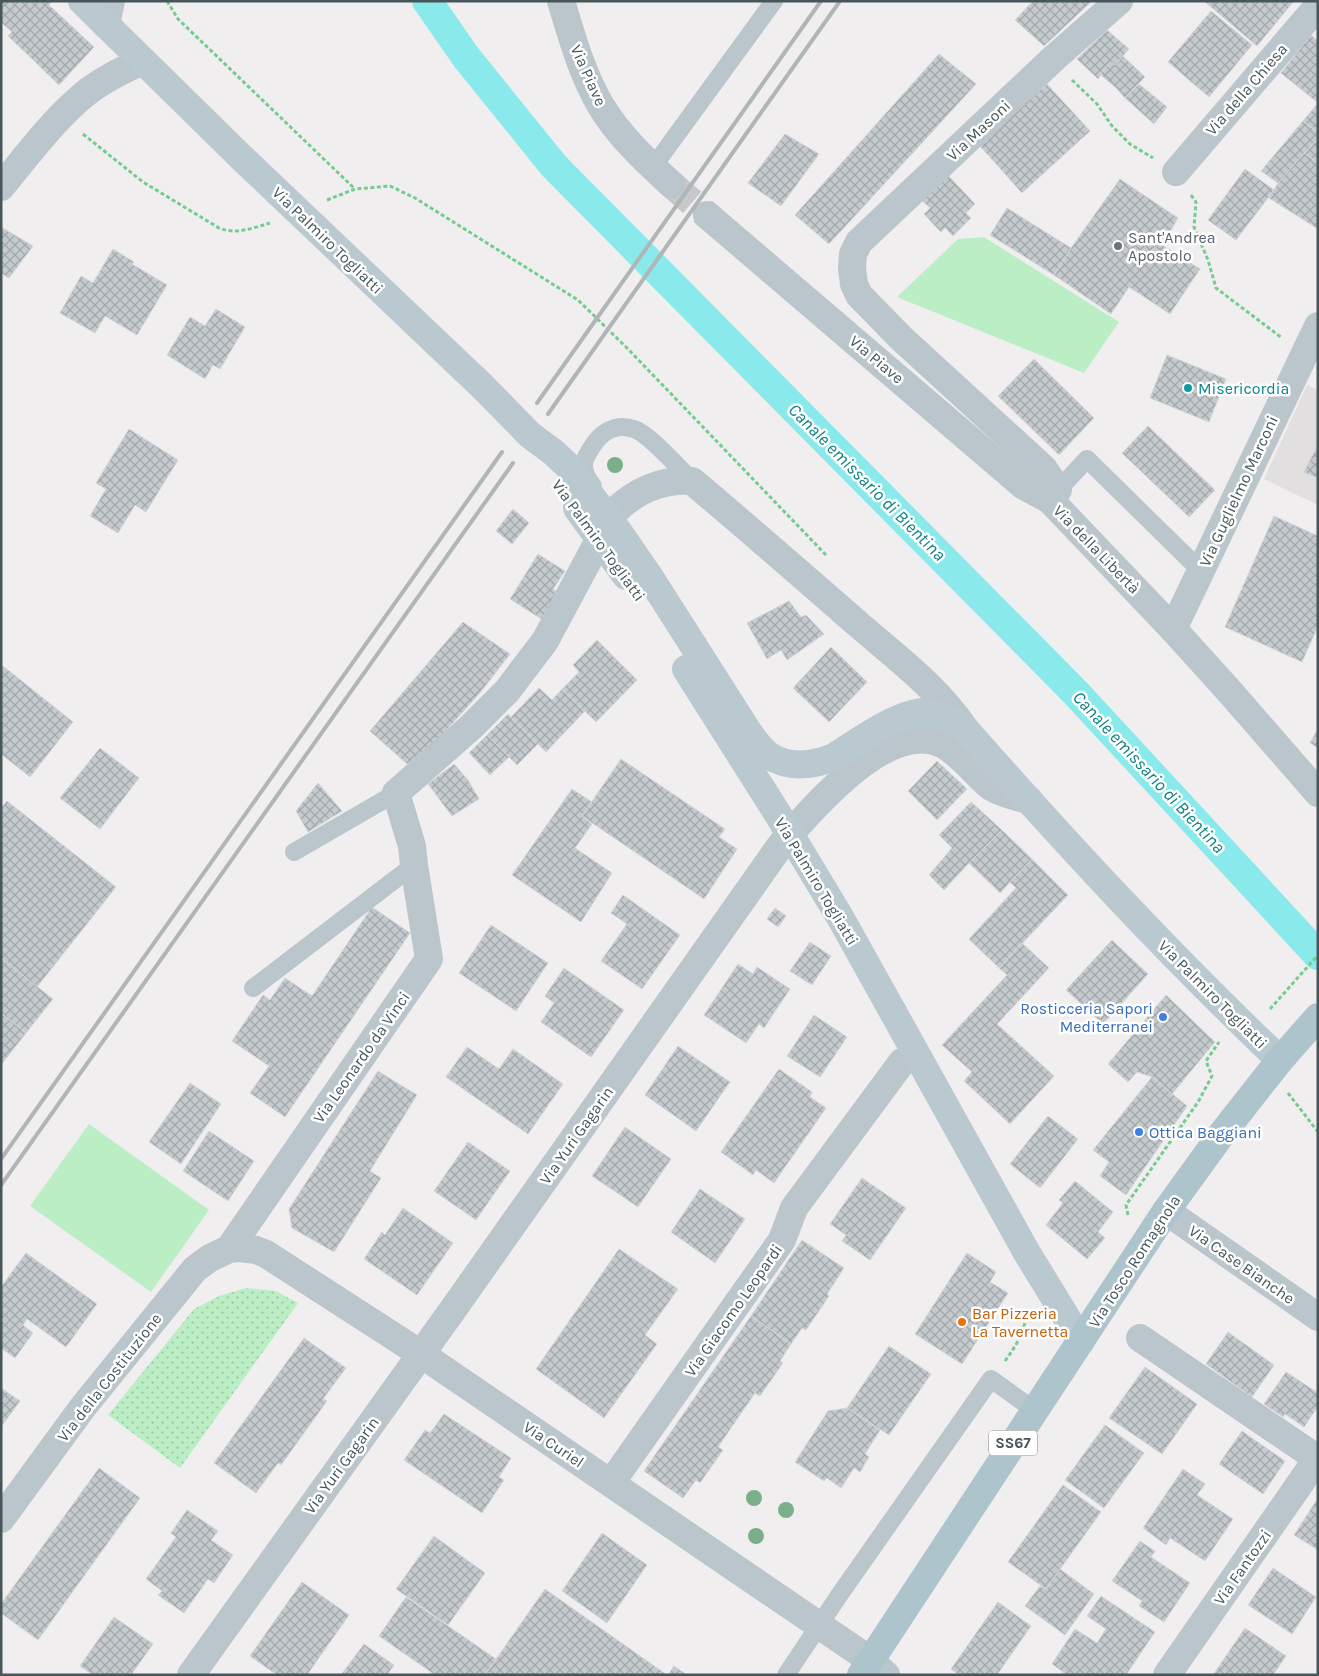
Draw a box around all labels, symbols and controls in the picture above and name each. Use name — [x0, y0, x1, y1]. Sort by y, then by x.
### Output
street label: Via della Chiesa — [1201, 40, 1291, 139]
street label: Via Piave — [567, 42, 610, 109]
street label: Via Masoni — [942, 96, 1014, 165]
street label: Via Palmiro Togliatti — [269, 183, 387, 298]
place label: Sant'Andrea Apostolo — [1128, 228, 1215, 265]
marker: Sant'Andrea Apostolo — [1112, 240, 1124, 252]
street label: Via Piave — [846, 331, 908, 388]
place label: Misericordia — [1198, 379, 1289, 398]
marker: Misericordia — [1182, 382, 1194, 394]
water label: Canale emissario di Bientina — [784, 399, 950, 565]
street label: Via Guglielmo Marconi — [1195, 413, 1282, 570]
street label: Via Palmiro Togliatti — [548, 476, 649, 605]
street label: Via della Libertà — [1049, 501, 1144, 598]
water label: Canale emissario di Bientina — [1068, 686, 1230, 858]
street label: Via Palmiro Togliatti — [771, 814, 862, 949]
street label: Via Palmiro Togliatti — [1154, 936, 1271, 1053]
street label: Via Leonardo da Vinci — [309, 988, 414, 1126]
place label: Rosticceria Sapori Mediterranei — [1020, 999, 1153, 1036]
marker: Rosticceria Sapori Mediterranei — [1157, 1011, 1169, 1023]
street label: Via Yuri Gagarin — [536, 1083, 617, 1188]
place label: Ottica Baggiani — [1149, 1123, 1262, 1142]
marker: Ottica Baggiani — [1133, 1126, 1145, 1138]
street label: Via Tosco Romagnola — [1084, 1191, 1184, 1331]
street label: Via Case Bianche — [1185, 1221, 1298, 1308]
street label: Via Giacomo Leopardi — [680, 1240, 786, 1380]
place label: Bar Pizzeria La Tavernetta — [972, 1304, 1068, 1341]
street label: Via della Costituzione — [53, 1309, 166, 1445]
marker: Bar Pizzeria La Tavernetta — [956, 1316, 968, 1328]
street label: Via Yuri Gagarin — [300, 1413, 383, 1518]
street label: Via Curiel — [520, 1417, 588, 1472]
road number: SS67 — [989, 1430, 1037, 1456]
street label: Via Fantozzi — [1210, 1526, 1275, 1609]

